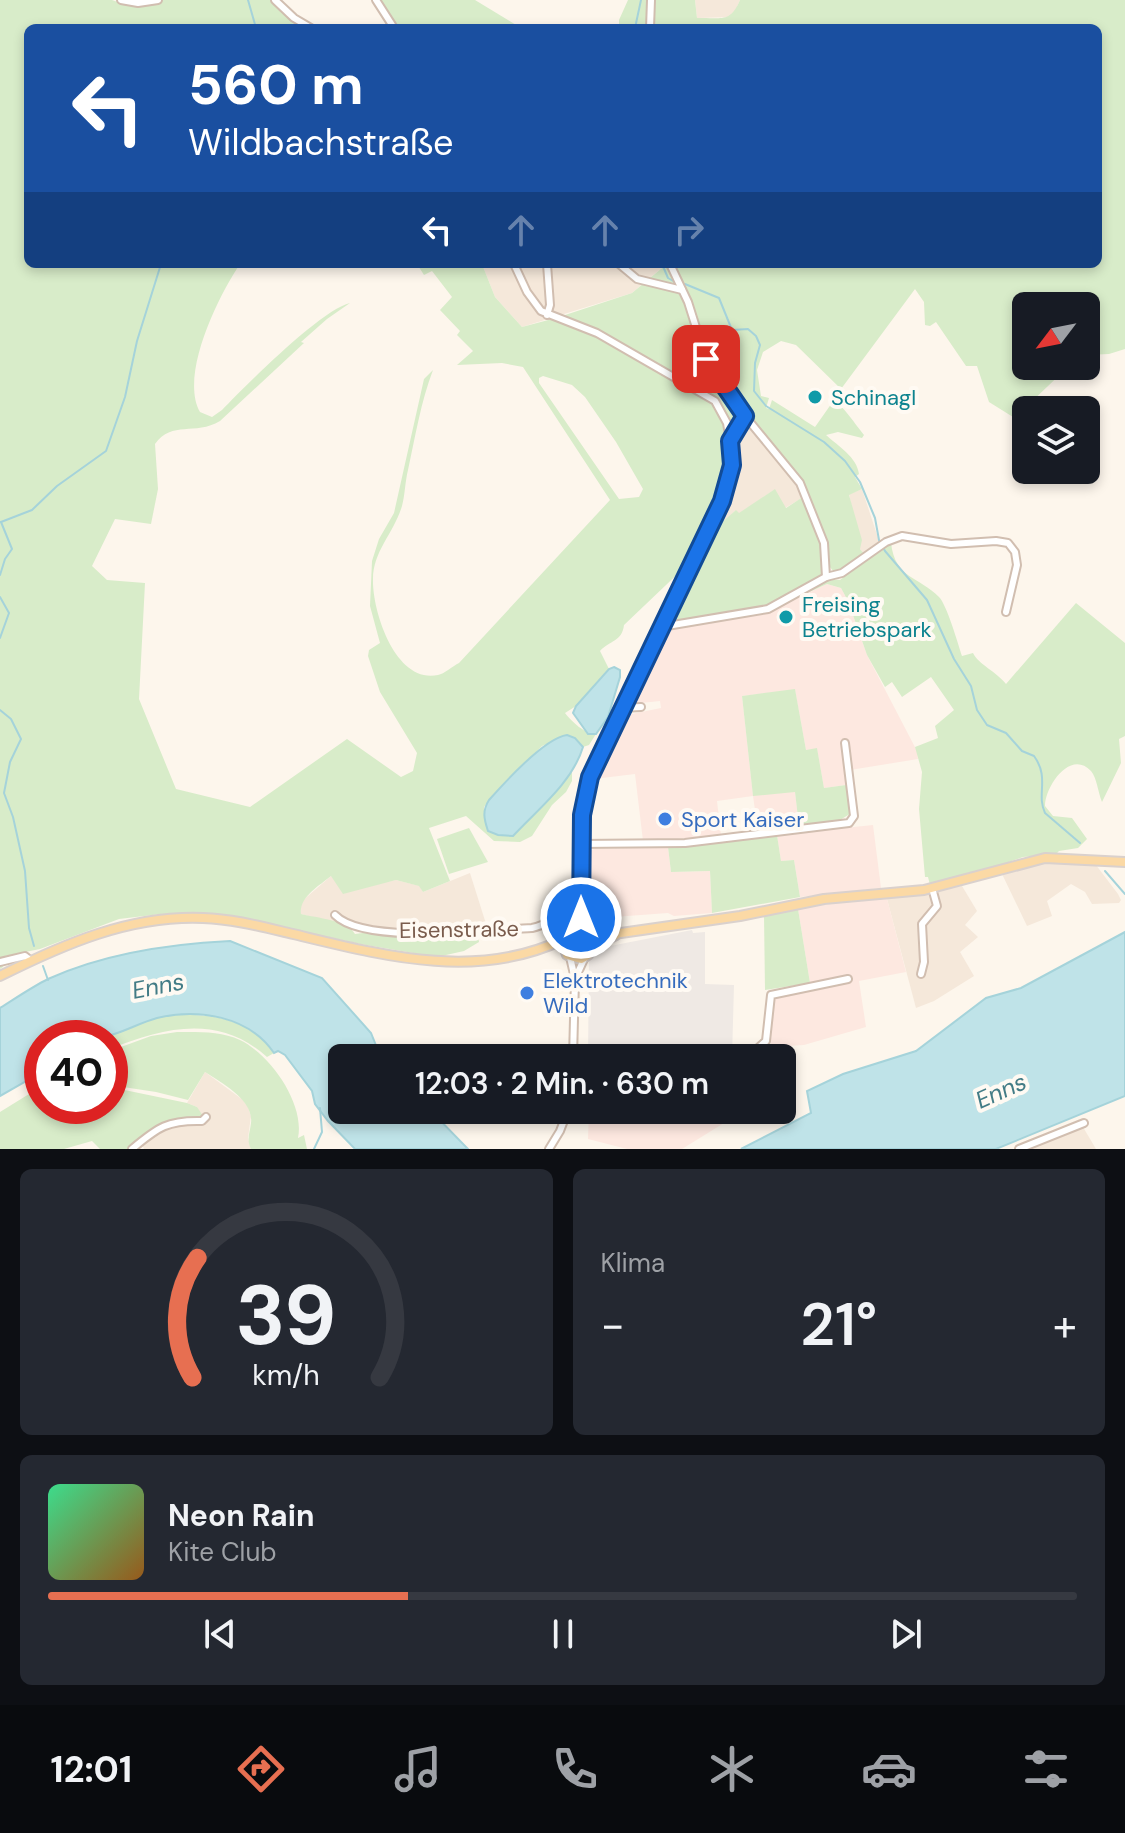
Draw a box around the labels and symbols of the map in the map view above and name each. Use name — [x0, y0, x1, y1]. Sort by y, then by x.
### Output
north arrow — [1012, 292, 1100, 380]
pin — [672, 325, 740, 393]
place label: Schinagl — [831, 383, 916, 412]
marker: Schinagl — [806, 388, 824, 406]
place label: Freising Betriebspark — [802, 590, 932, 644]
marker: Freising Betriebspark — [777, 608, 795, 626]
place label: Sport Kaiser — [681, 805, 805, 834]
marker: Sport Kaiser — [656, 810, 674, 828]
position arrow — [539, 876, 623, 960]
street label: Eisenstraße — [399, 914, 519, 945]
water label: Enns — [129, 965, 187, 1006]
place label: Elektrotechnik Wild — [543, 966, 688, 1020]
marker: Elektrotechnik Wild — [518, 984, 536, 1002]
speed limit sign: 40 — [24, 1020, 128, 1124]
water label: Enns — [970, 1066, 1031, 1115]

